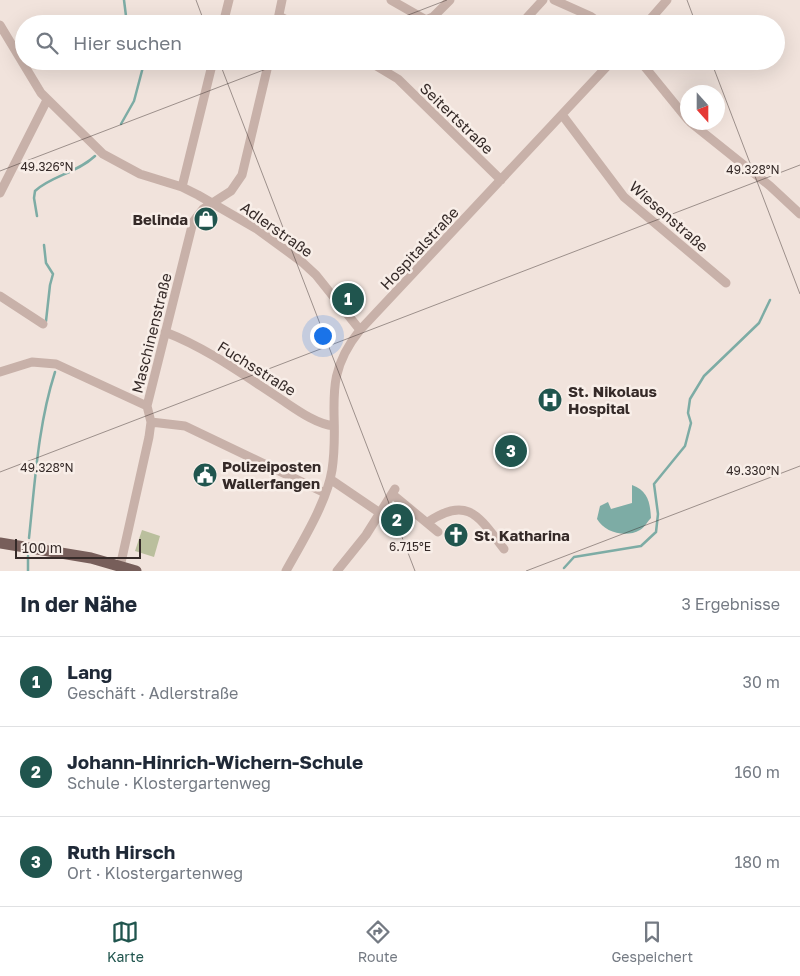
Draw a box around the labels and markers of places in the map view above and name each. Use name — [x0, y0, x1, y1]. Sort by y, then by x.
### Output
shop icon: Belinda — [193, 206, 219, 232]
place label: Belinda — [132, 210, 188, 228]
pin: 1 — [332, 280, 364, 318]
place label: St. Nikolaus Hospital — [568, 382, 657, 417]
hospital icon: St. Nikolaus Hospital — [537, 387, 563, 413]
pin: 3 — [495, 432, 527, 470]
place label: Polizeiposten Wallerfangen — [222, 457, 321, 492]
public building icon: Polizeiposten Wallerfangen — [192, 462, 218, 488]
pin: 2 — [381, 501, 413, 539]
church icon: St. Katharina — [443, 522, 469, 548]
place label: St. Katharina — [474, 526, 570, 544]

